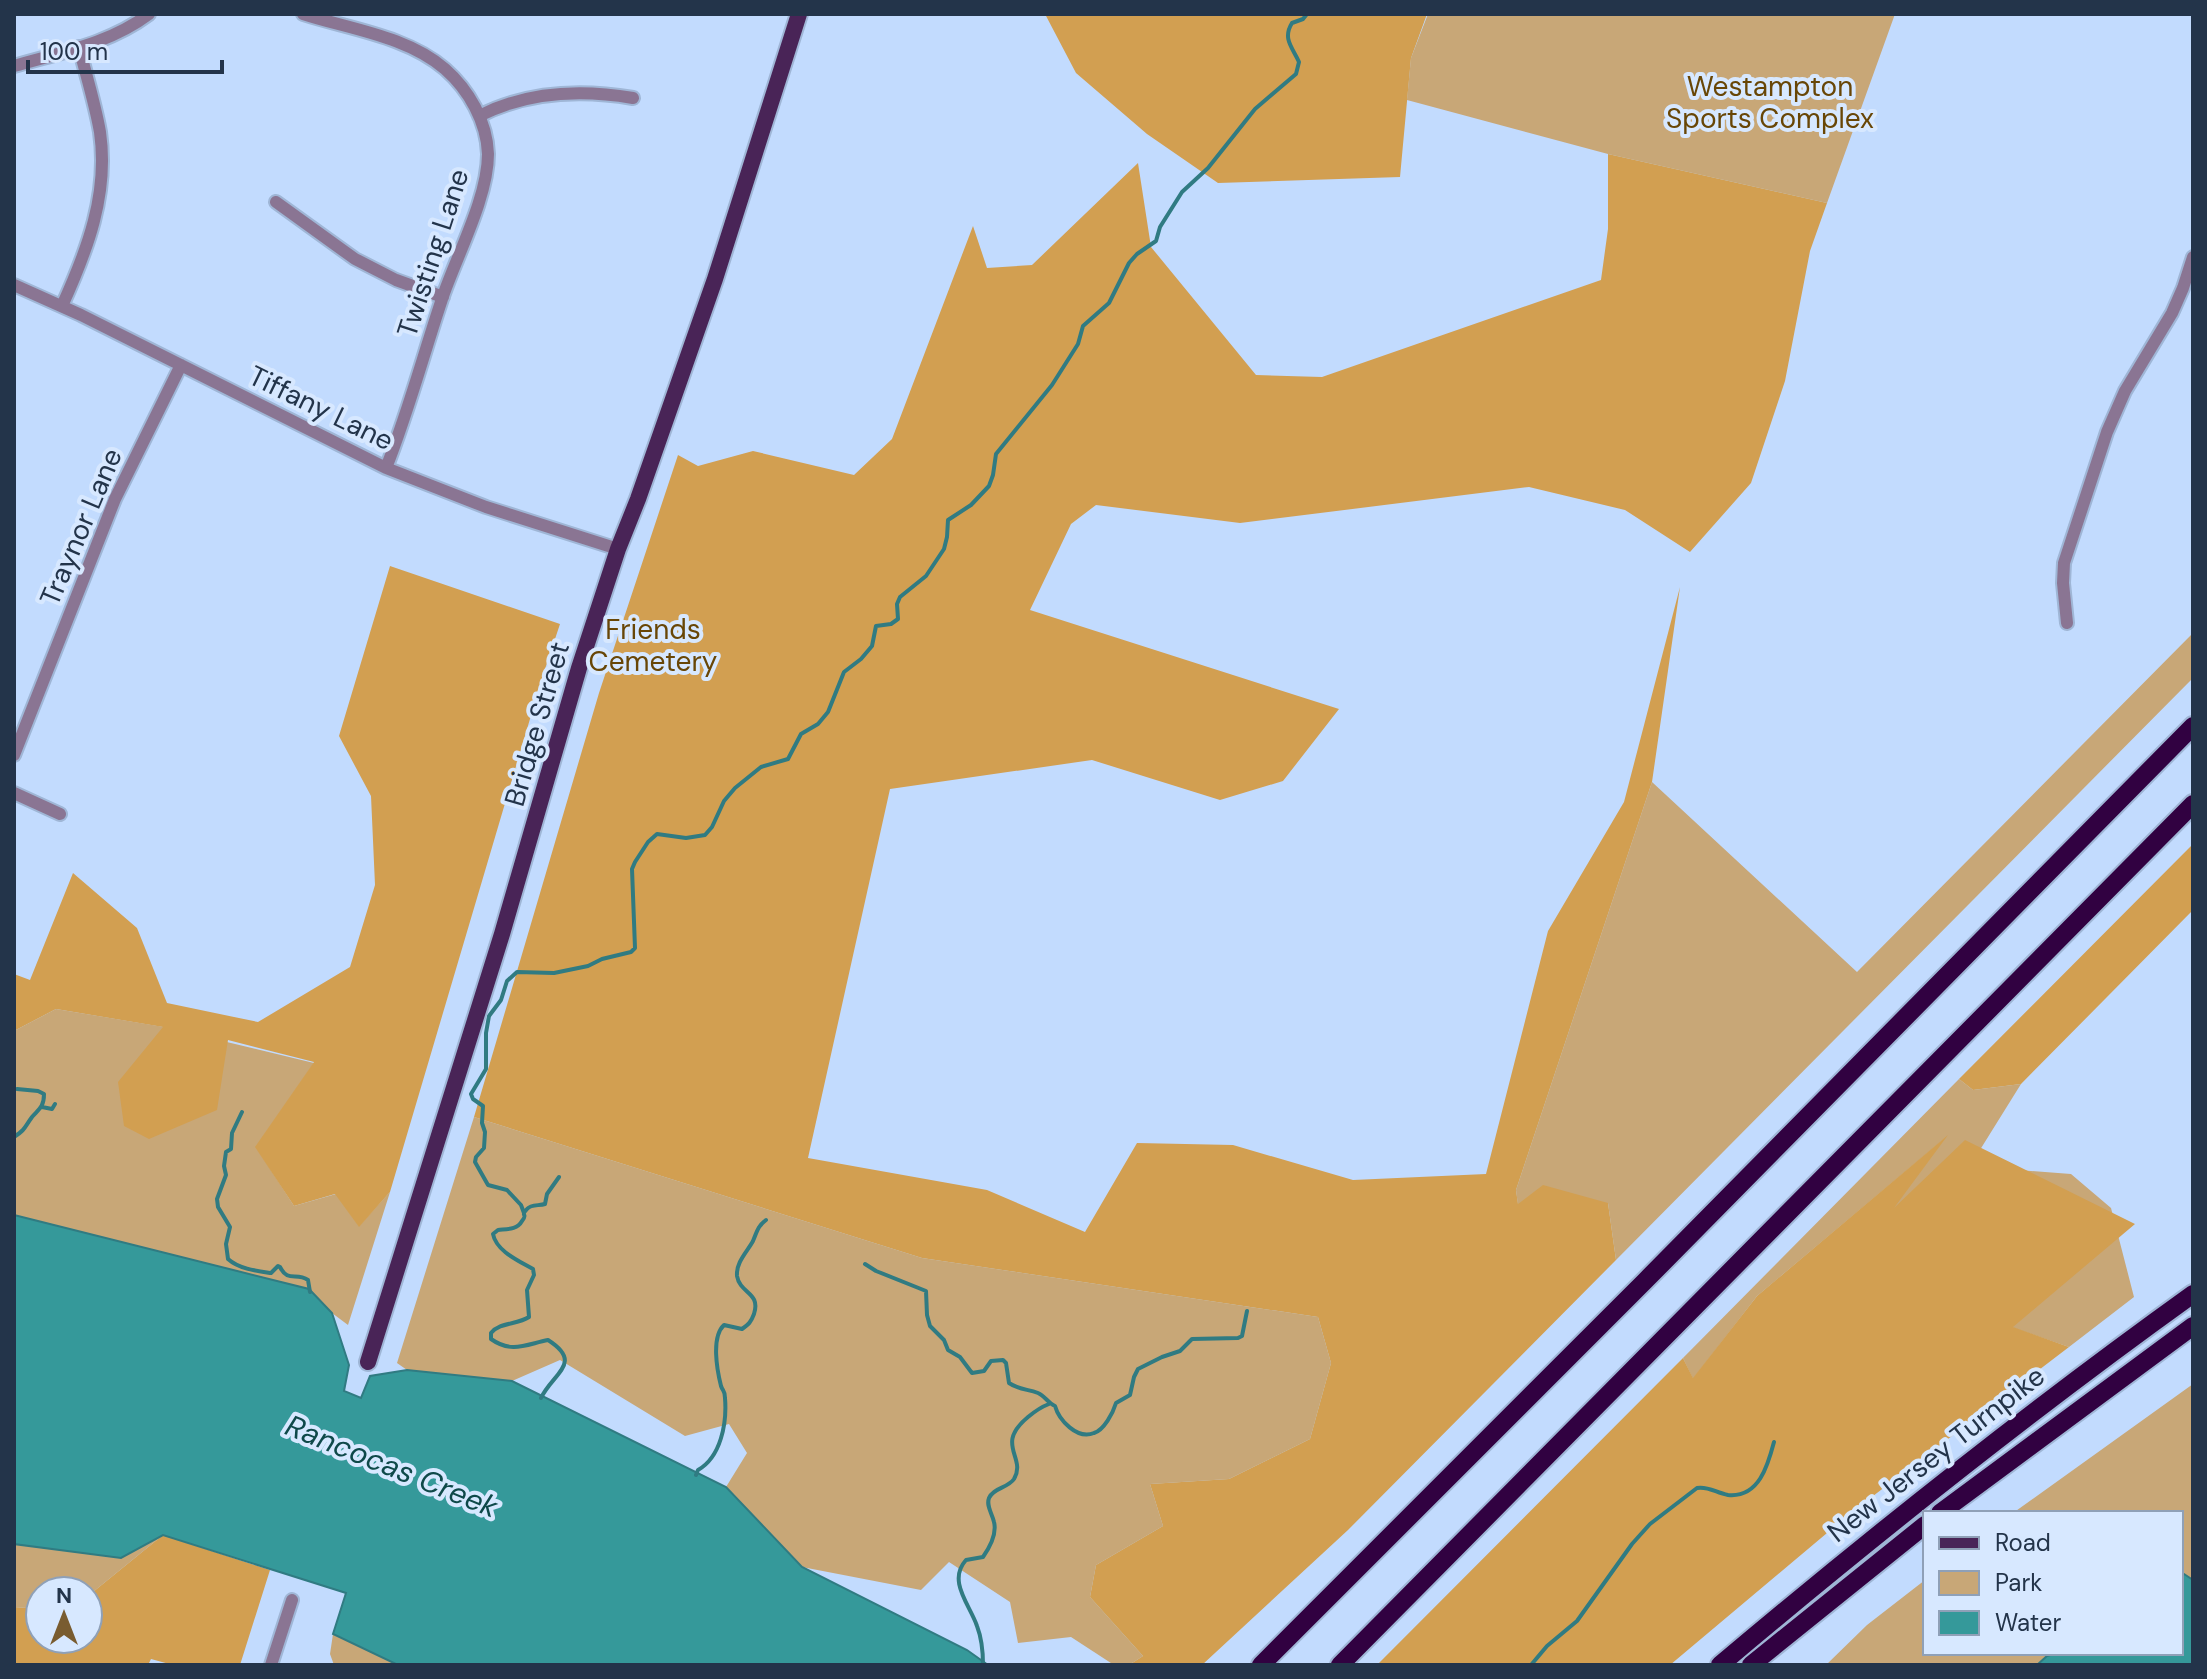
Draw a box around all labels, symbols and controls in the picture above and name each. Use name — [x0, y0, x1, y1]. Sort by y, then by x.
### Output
scale bar — [28, 24, 222, 74]
text: 100 m — [40, 36, 108, 67]
park label: Westampton Sports Complex — [1666, 68, 1874, 137]
street label: Twisting Lane — [388, 164, 478, 342]
street label: Tiffany Lane — [242, 357, 400, 459]
street label: Traynor Lane — [31, 443, 131, 611]
park label: Friends Cemetery — [589, 611, 717, 680]
street label: Bridge Street — [496, 638, 578, 810]
street label: New Jersey Turnpike — [1820, 1357, 2052, 1551]
water label: Rancocas Creek — [280, 1406, 505, 1527]
legend — [1923, 1511, 2183, 1655]
text: Road — [1995, 1527, 2051, 1558]
text: Park — [1995, 1567, 2042, 1598]
north arrow — [24, 1575, 104, 1655]
text: N — [56, 1581, 72, 1610]
text: Water — [1995, 1607, 2061, 1638]

